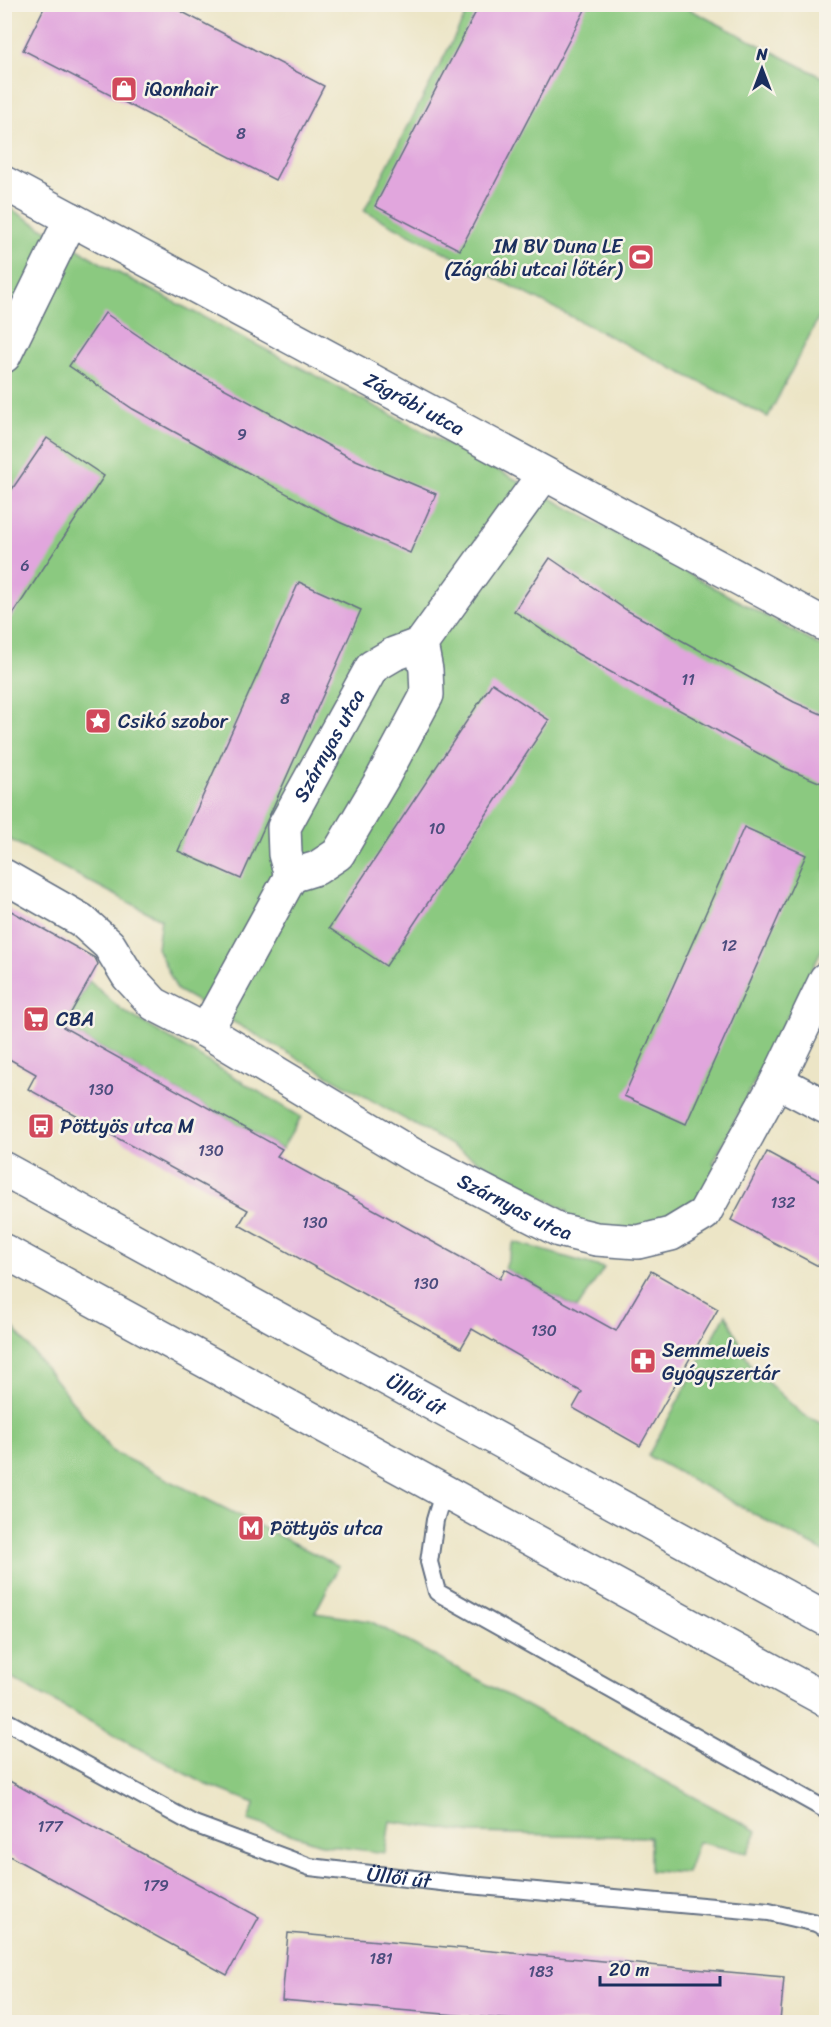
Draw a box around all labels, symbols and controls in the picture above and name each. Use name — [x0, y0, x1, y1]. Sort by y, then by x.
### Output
north arrow — [732, 39, 792, 99]
text: N — [755, 40, 768, 69]
place label: iQonhair — [144, 72, 218, 107]
shop icon: iQonhair — [109, 74, 139, 104]
house number: 8 — [236, 119, 246, 148]
place label: IM BV Duna LE (Zágrábi utcai lőtér) — [444, 229, 624, 287]
sports icon: IM BV Duna LE (Zágrábi utcai lőtér) — [626, 242, 656, 272]
street label: Zágrábi utca — [357, 363, 471, 446]
house number: 9 — [237, 420, 247, 449]
house number: 6 — [20, 551, 30, 580]
house number: 11 — [681, 665, 695, 694]
street label: Szárnyas utca — [284, 683, 375, 809]
house number: 8 — [280, 684, 290, 713]
place label: Csikó szobor — [118, 704, 229, 739]
place icon: Csikó szobor — [83, 706, 113, 736]
house number: 10 — [429, 814, 445, 843]
house number: 12 — [721, 931, 737, 960]
place label: CBA — [56, 1002, 94, 1037]
supermarket icon: CBA — [21, 1004, 51, 1034]
house number: 130 — [88, 1075, 114, 1104]
place label: Pöttyös utca M — [60, 1109, 195, 1144]
bus stop icon: Pöttyös utca M — [26, 1111, 56, 1141]
house number: 130 — [198, 1136, 224, 1165]
street label: Szárnyas utca — [451, 1164, 575, 1250]
house number: 132 — [771, 1188, 795, 1217]
house number: 130 — [302, 1208, 328, 1237]
house number: 130 — [413, 1269, 439, 1298]
house number: 130 — [531, 1316, 557, 1345]
place label: Semmelweis Gyógyszertár — [662, 1333, 781, 1391]
pharmacy icon: Semmelweis Gyógyszertár — [628, 1346, 658, 1376]
street label: Üllői út — [379, 1364, 453, 1426]
place label: Pöttyös utca — [270, 1511, 384, 1546]
metro station icon: Pöttyös utca — [236, 1513, 266, 1543]
house number: 177 — [37, 1812, 63, 1841]
street label: Üllői út — [365, 1857, 434, 1899]
house number: 179 — [143, 1871, 169, 1900]
house number: 181 — [369, 1944, 393, 1973]
scale bar — [600, 1949, 720, 1987]
text: 20 m — [609, 1954, 649, 1986]
house number: 183 — [528, 1957, 554, 1986]

